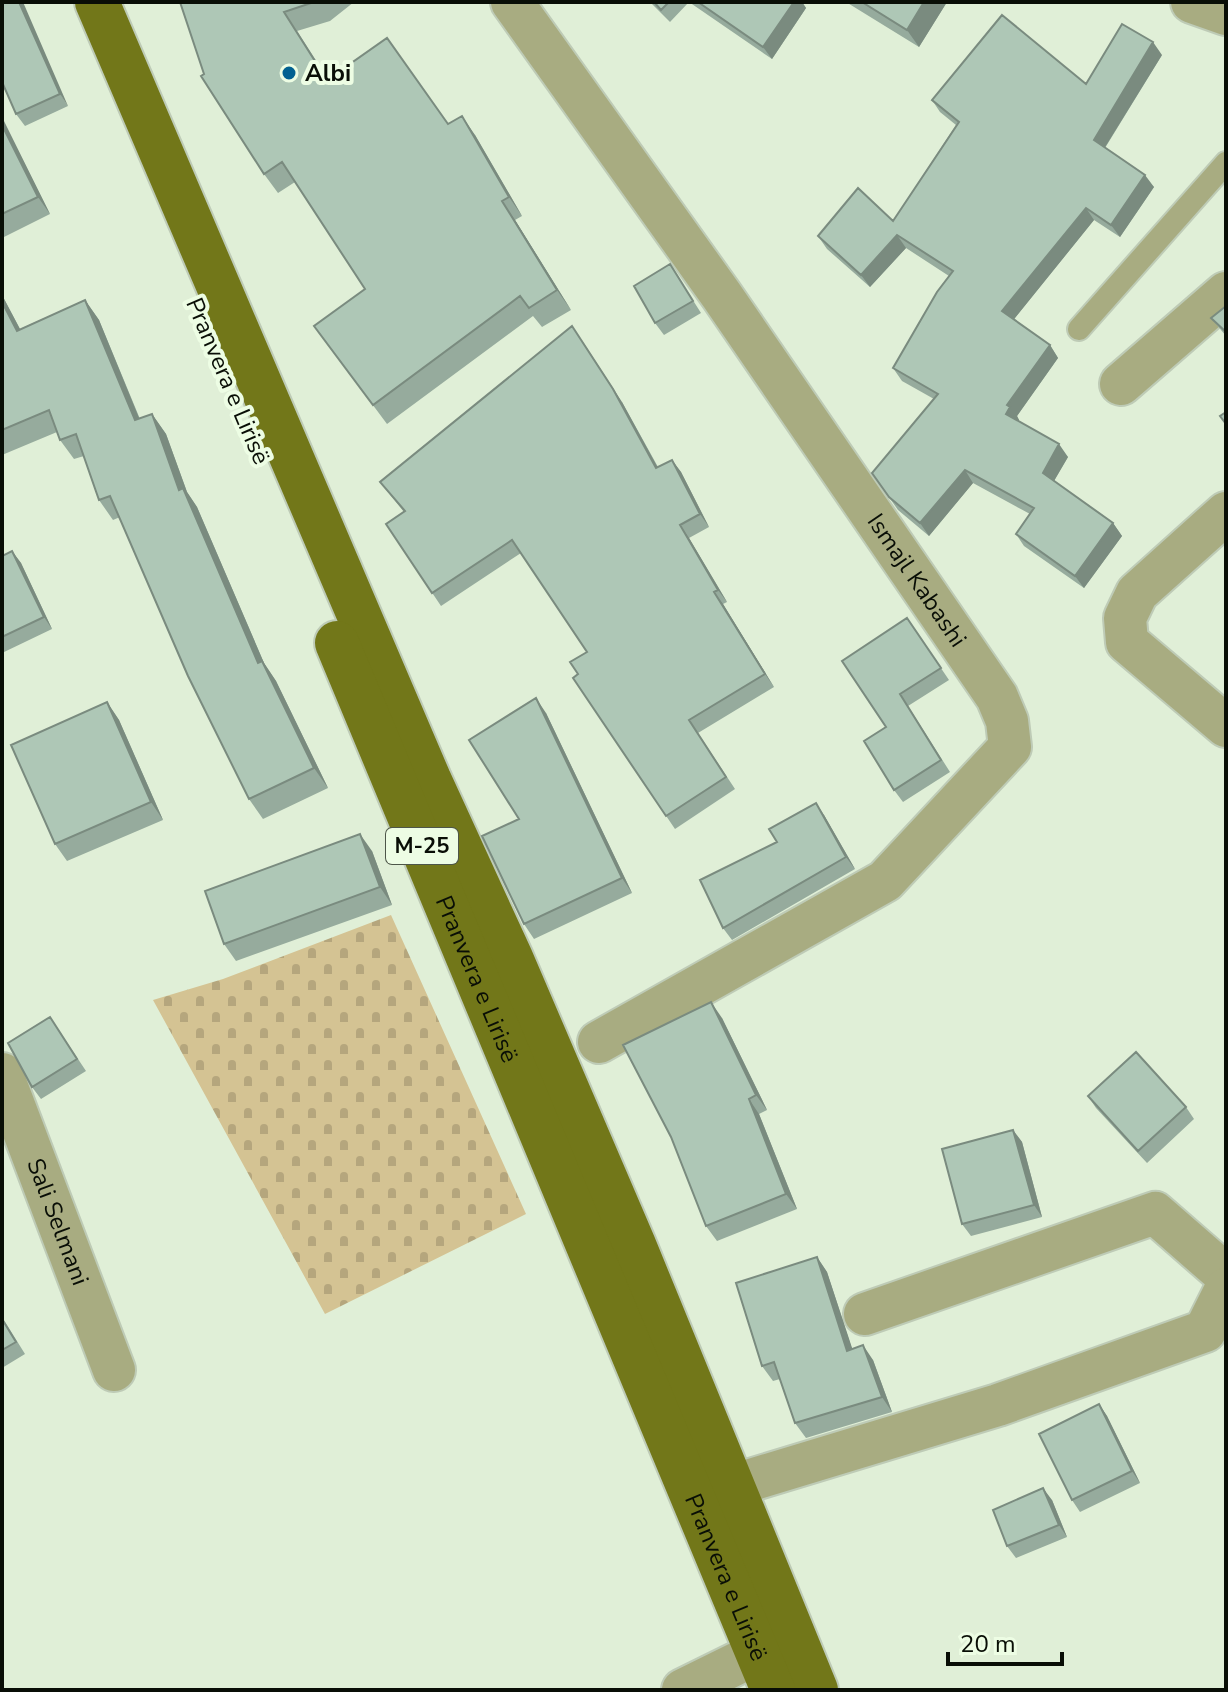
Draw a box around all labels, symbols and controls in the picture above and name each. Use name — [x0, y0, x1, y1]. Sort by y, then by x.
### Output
place label: Albi — [305, 57, 351, 89]
marker: Albi — [280, 64, 298, 82]
street label: Pranvera e Lirisë — [178, 293, 278, 469]
street label: Ismajl Kabashi — [860, 507, 974, 653]
road number: M-25 — [386, 828, 458, 864]
street label: Pranvera e Lirisë — [428, 891, 526, 1067]
street label: Sali Selmani — [19, 1154, 97, 1290]
street label: Pranvera e Lirisë — [677, 1489, 775, 1666]
scale bar — [948, 1616, 1062, 1666]
text: 20 m — [960, 1628, 1016, 1660]

